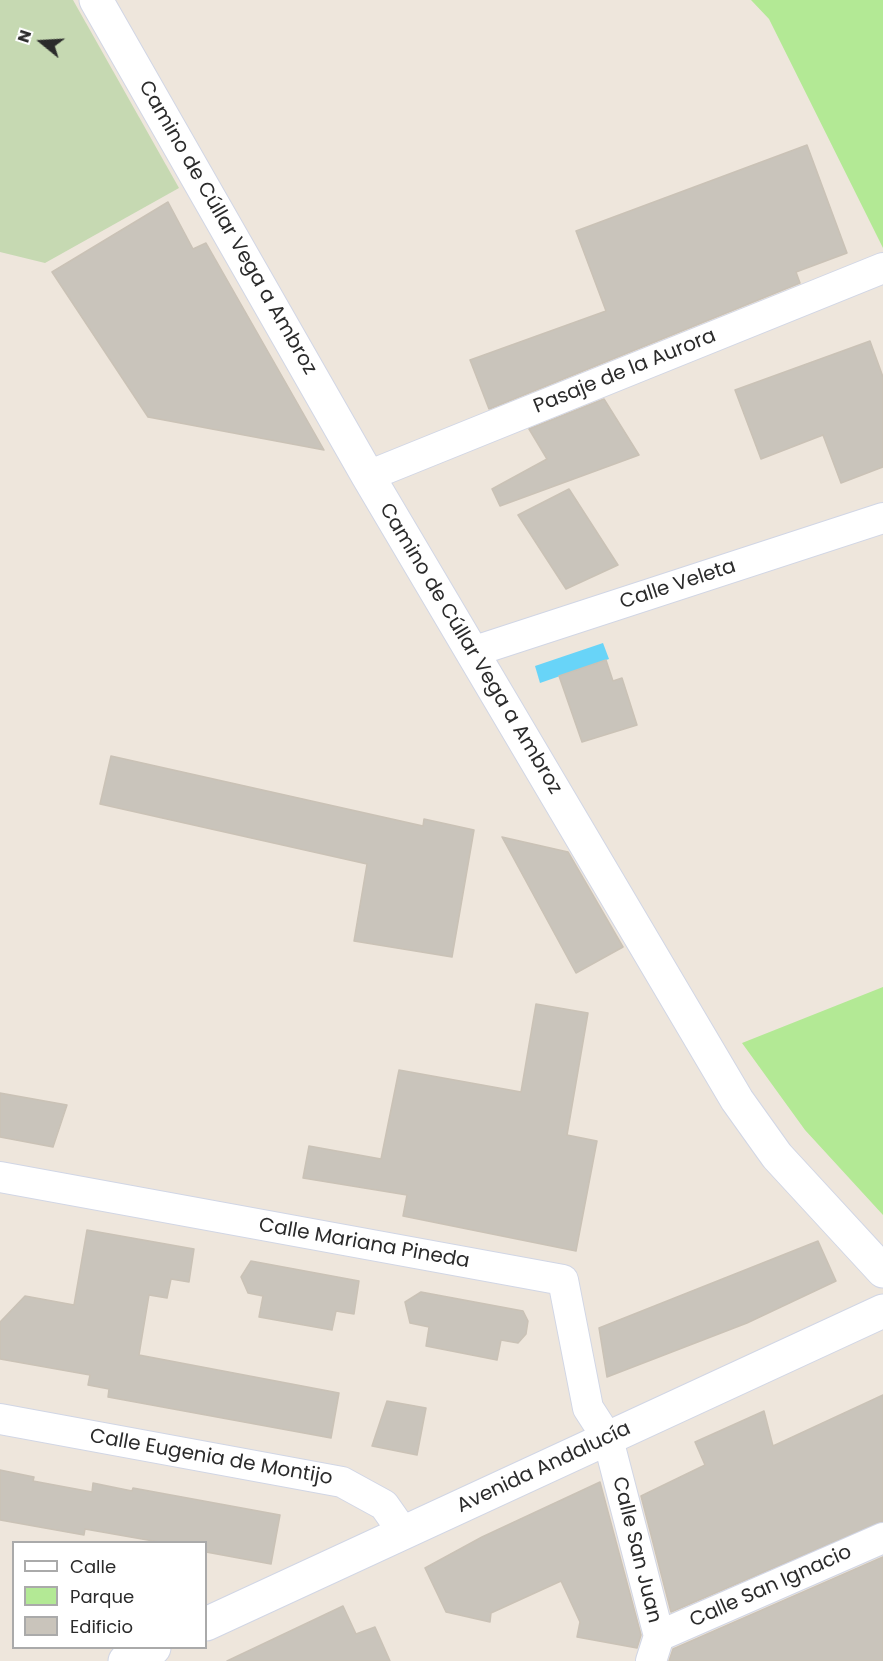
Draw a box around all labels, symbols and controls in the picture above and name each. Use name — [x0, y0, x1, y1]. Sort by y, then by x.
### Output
north arrow — [12, 12, 72, 72]
text: N — [12, 27, 37, 46]
street label: Camino de Cúllar Vega a Ambroz — [133, 77, 321, 379]
street label: Pasaje de la Aurora — [530, 324, 720, 420]
street label: Camino de Cúllar Vega a Ambroz — [373, 499, 567, 799]
street label: Calle Veleta — [617, 555, 739, 615]
street label: Calle Mariana Pineda — [257, 1214, 471, 1274]
street label: Avenida Andalucía — [453, 1417, 635, 1519]
street label: Calle Eugenia de Montijo — [88, 1425, 334, 1491]
street label: Calle San Juan — [606, 1474, 666, 1626]
legend — [12, 1541, 207, 1649]
street label: Calle San Ignacio — [686, 1541, 856, 1633]
text: Calle — [70, 1554, 116, 1579]
text: Parque — [70, 1584, 134, 1609]
text: Edificio — [70, 1614, 133, 1639]

